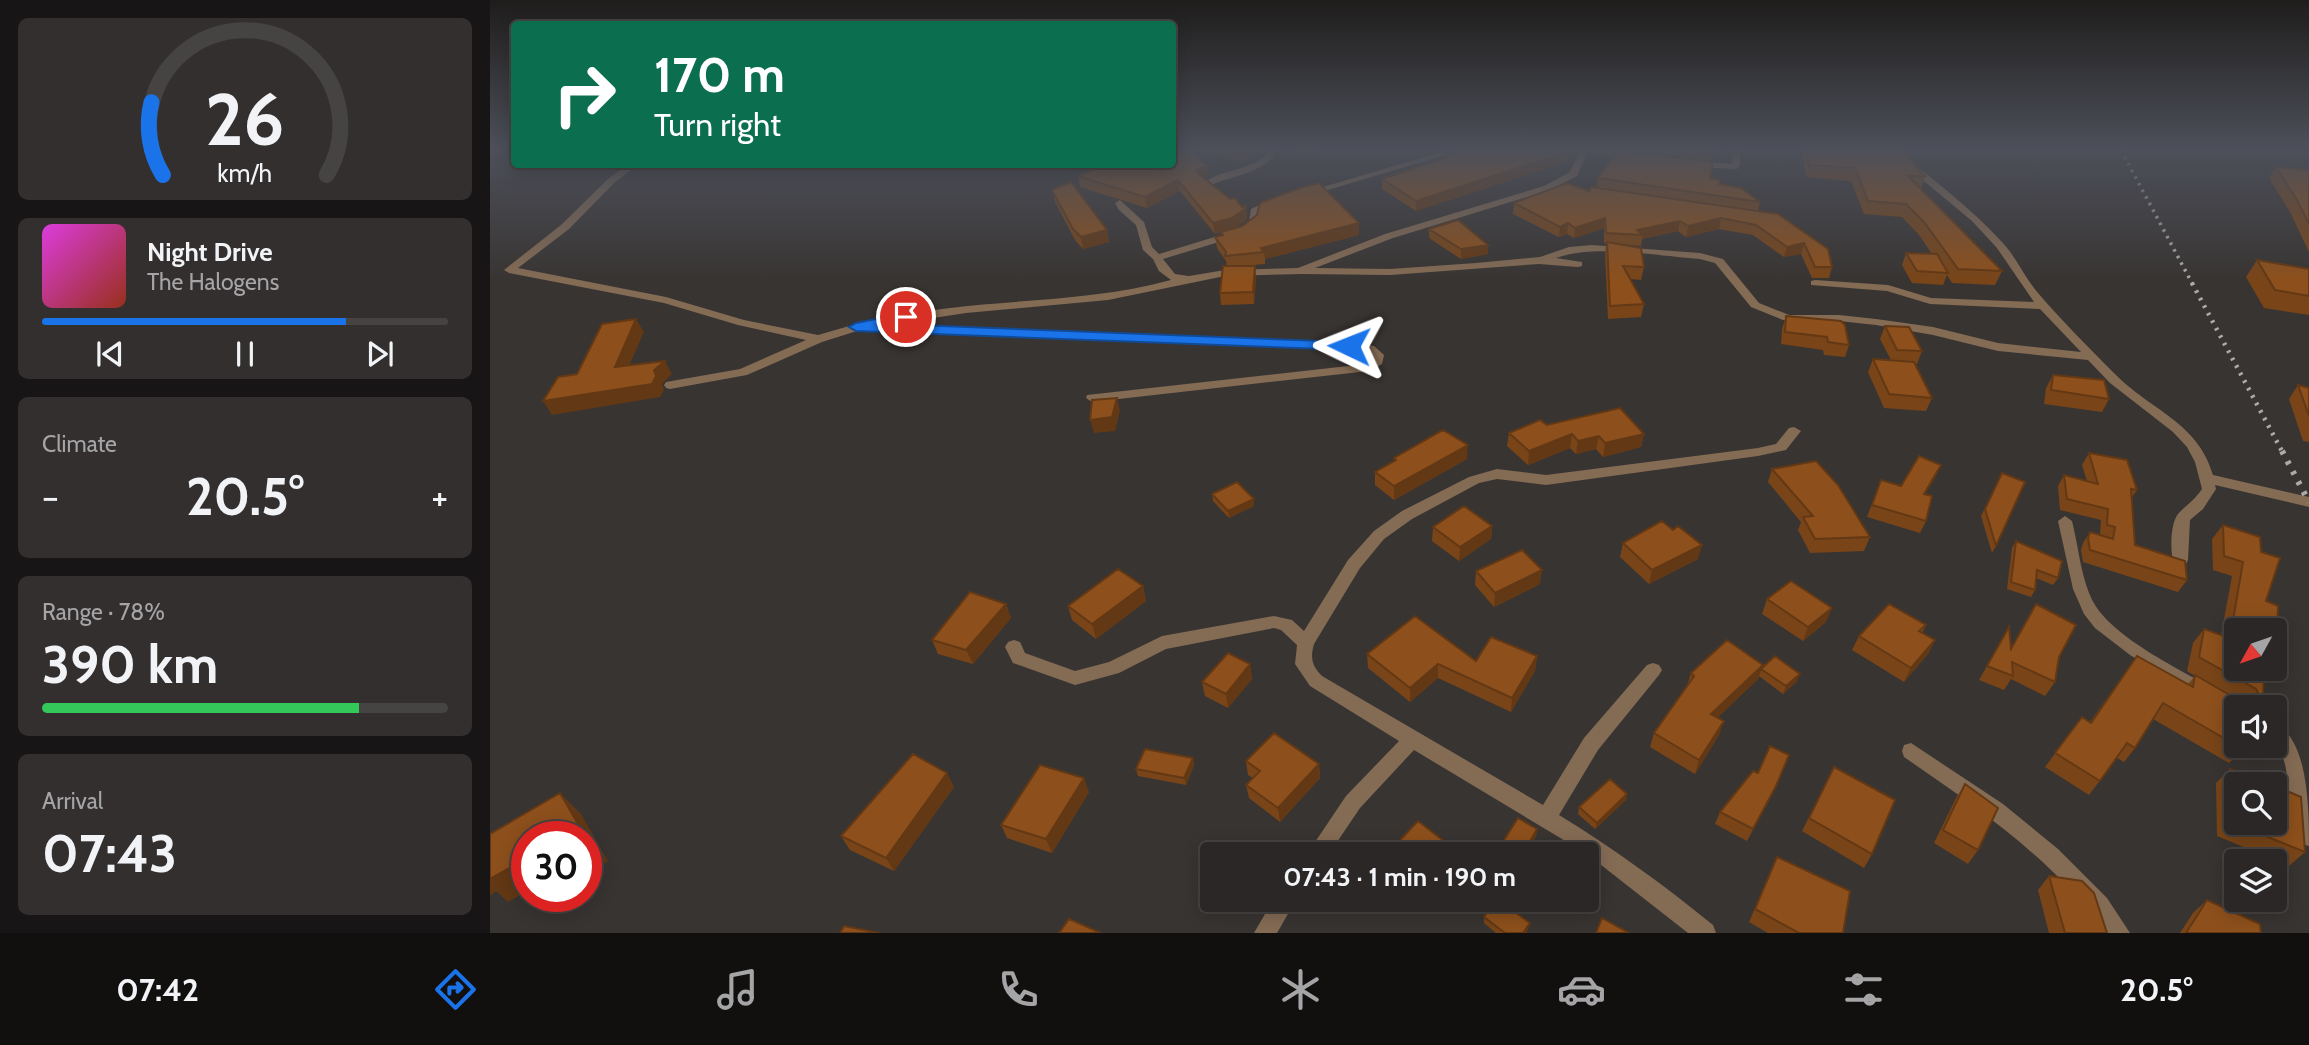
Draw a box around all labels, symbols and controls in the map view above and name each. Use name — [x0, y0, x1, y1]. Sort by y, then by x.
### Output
text: 170 m — [654, 45, 785, 104]
icon: right — [539, 49, 630, 140]
text: 26 — [205, 75, 285, 163]
text: Turn right — [654, 105, 781, 144]
text: km/h — [218, 158, 272, 188]
text: Night Drive — [147, 236, 273, 268]
text: The Halogens — [147, 268, 279, 296]
pin — [876, 287, 936, 347]
icon: arrive — [887, 298, 925, 336]
position arrow — [1312, 309, 1386, 383]
icon: previous — [91, 335, 129, 373]
icon: pause — [226, 335, 264, 373]
icon: next — [361, 335, 399, 373]
text: Climate — [42, 430, 117, 458]
text: 20.5° — [186, 465, 304, 528]
text: − — [42, 473, 59, 520]
text: + — [431, 473, 448, 520]
text: Range · 78% — [42, 598, 165, 626]
north arrow — [2224, 618, 2287, 681]
map controls — [2224, 618, 2287, 912]
text: 390 km — [42, 633, 218, 696]
button: sound — [2224, 695, 2287, 758]
button: search — [2224, 772, 2287, 835]
text: Arrival — [42, 787, 103, 815]
speed limit sign: 30 — [511, 821, 602, 912]
text: 07:43 — [42, 822, 177, 885]
button: layers — [2224, 849, 2287, 912]
text: 07:43 · 1 min · 190 m — [1283, 861, 1516, 893]
icon: directions — [431, 965, 480, 1014]
icon: music — [713, 965, 762, 1014]
icon: phone — [994, 965, 1043, 1014]
icon: climate — [1276, 965, 1325, 1014]
icon: car — [1557, 965, 1606, 1014]
icon: filters — [1839, 965, 1888, 1014]
text: 07:42 — [116, 970, 199, 1009]
text: 20.5° — [2120, 970, 2193, 1009]

